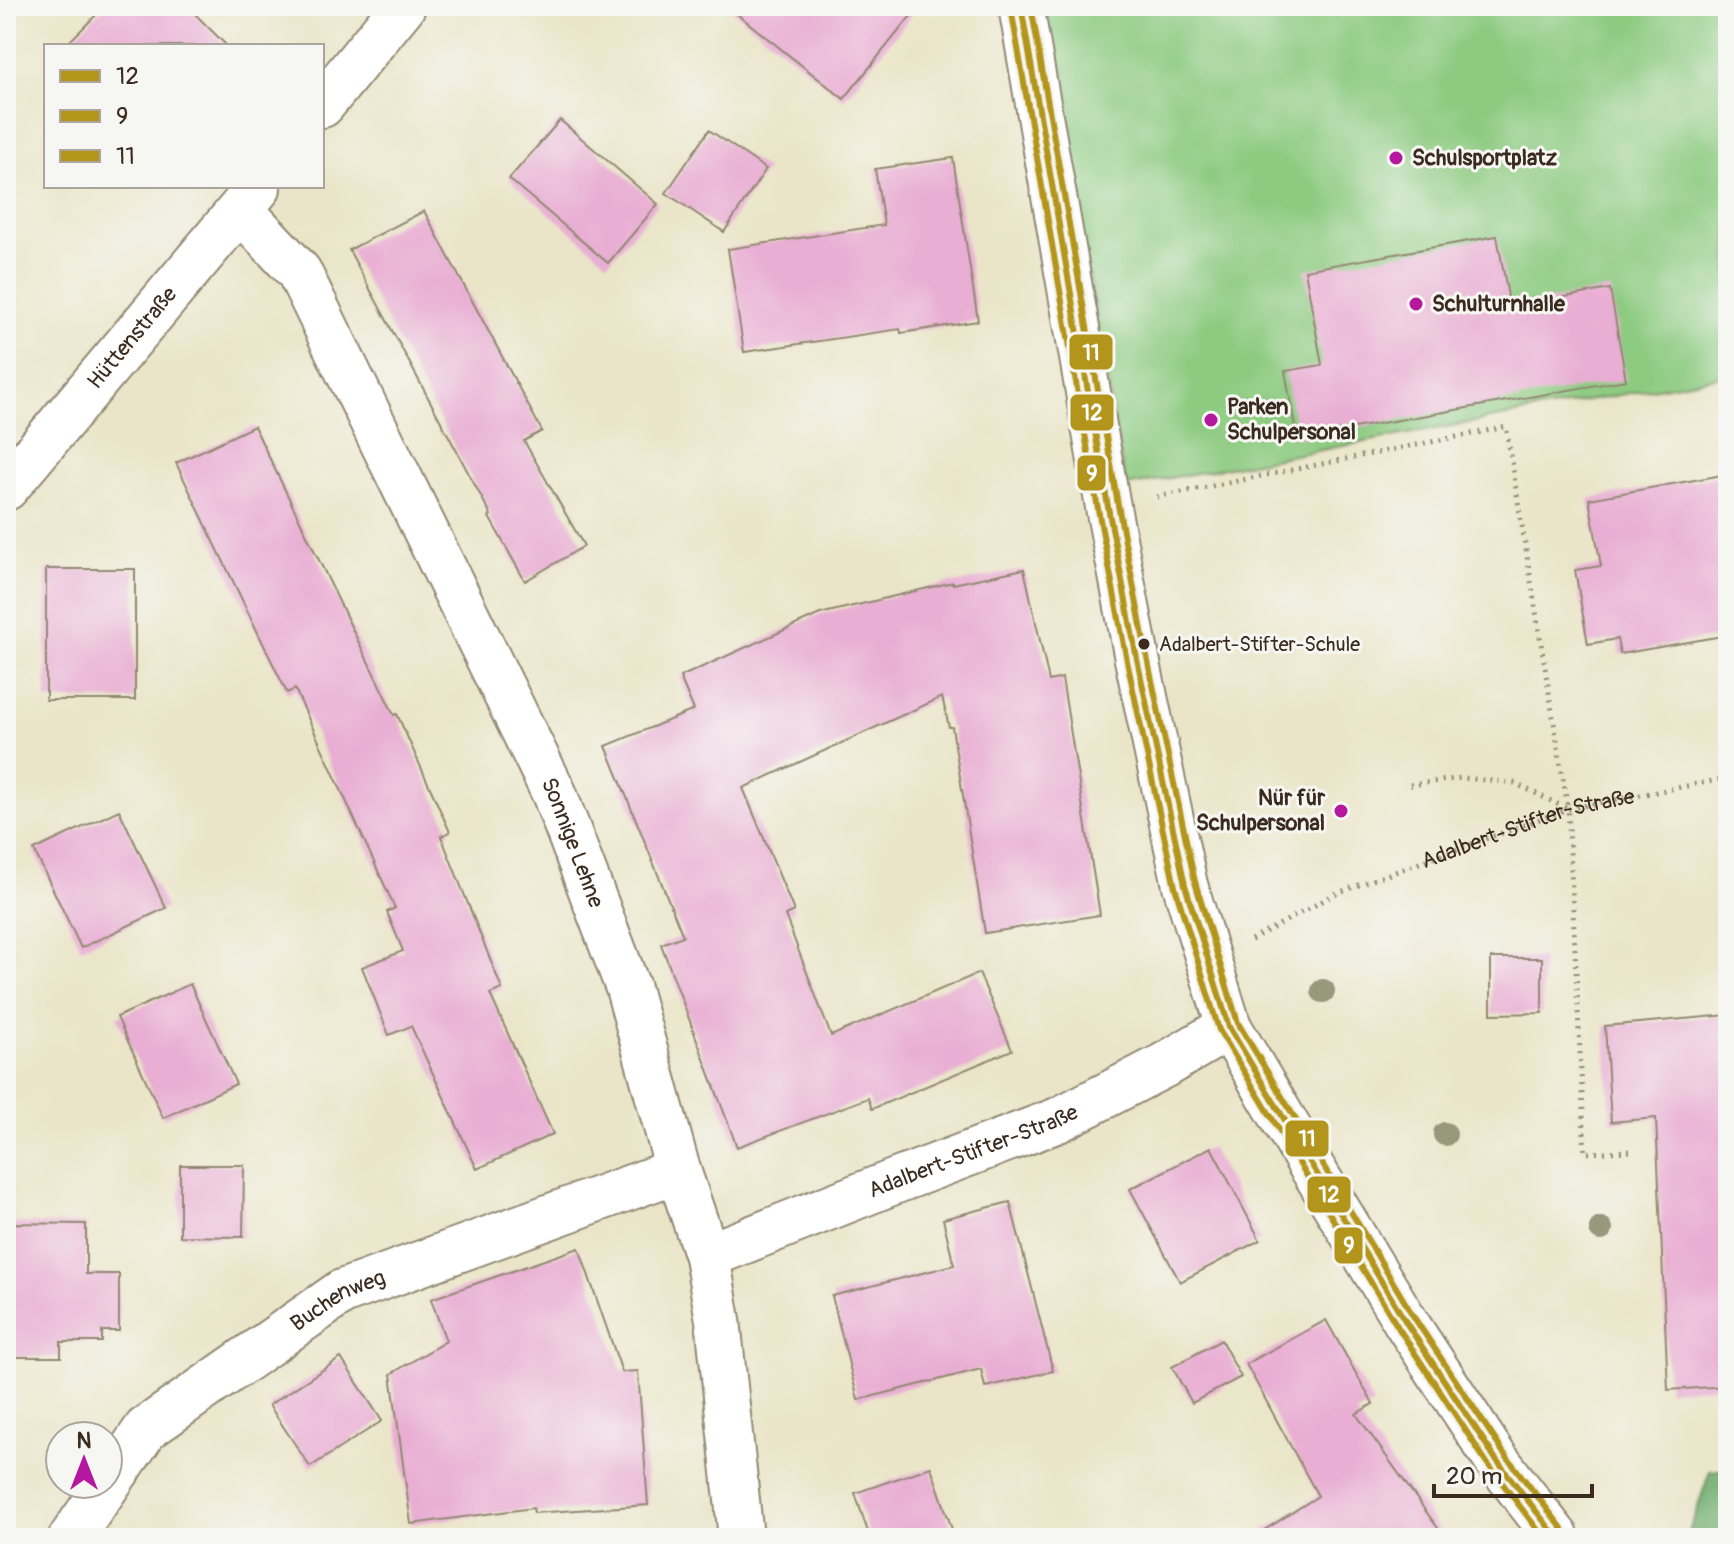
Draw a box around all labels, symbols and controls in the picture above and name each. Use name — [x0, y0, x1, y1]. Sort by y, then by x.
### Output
legend — [44, 44, 324, 188]
text: 12 — [116, 62, 139, 91]
text: 9 — [116, 102, 128, 131]
text: 11 — [116, 142, 135, 171]
place label: Schulsportplatz — [1412, 144, 1557, 172]
marker: Schulsportplatz — [1387, 149, 1405, 167]
street label: Hüttenstraße — [81, 281, 183, 395]
place label: Schulturnhalle — [1432, 290, 1566, 318]
marker: Schulturnhalle — [1407, 295, 1425, 313]
line badge: 11 — [1068, 333, 1114, 371]
text: 11 — [1082, 339, 1100, 367]
line badge: 12 — [1069, 393, 1115, 432]
place label: Parken Schulpersonal — [1227, 393, 1356, 446]
text: 12 — [1082, 399, 1102, 427]
marker: Parken Schulpersonal — [1202, 411, 1220, 429]
line badge: 9 — [1076, 454, 1107, 492]
text: 9 — [1086, 460, 1098, 488]
place label: Adalbert-Stifter-Schule — [1159, 632, 1360, 657]
marker: Adalbert-Stifter-Schule — [1136, 636, 1152, 652]
street label: Sonnige Lehne — [535, 773, 610, 912]
street label: Adalbert-Stifter-Straße — [1417, 782, 1637, 875]
place label: Nür für Schulpersonal — [1196, 784, 1326, 837]
marker: Nür für Schulpersonal — [1332, 802, 1350, 820]
street label: Adalbert-Stifter-Straße — [864, 1098, 1083, 1205]
line badge: 11 — [1284, 1119, 1330, 1158]
text: 11 — [1298, 1125, 1316, 1153]
line badge: 12 — [1306, 1175, 1352, 1214]
text: 12 — [1319, 1181, 1339, 1209]
line badge: 9 — [1333, 1226, 1364, 1265]
text: 9 — [1343, 1232, 1355, 1260]
street label: Buchenweg — [285, 1264, 389, 1338]
north arrow — [44, 1420, 124, 1500]
text: N — [77, 1427, 92, 1455]
scale bar — [1434, 1448, 1592, 1498]
text: 20 m — [1446, 1462, 1502, 1491]

